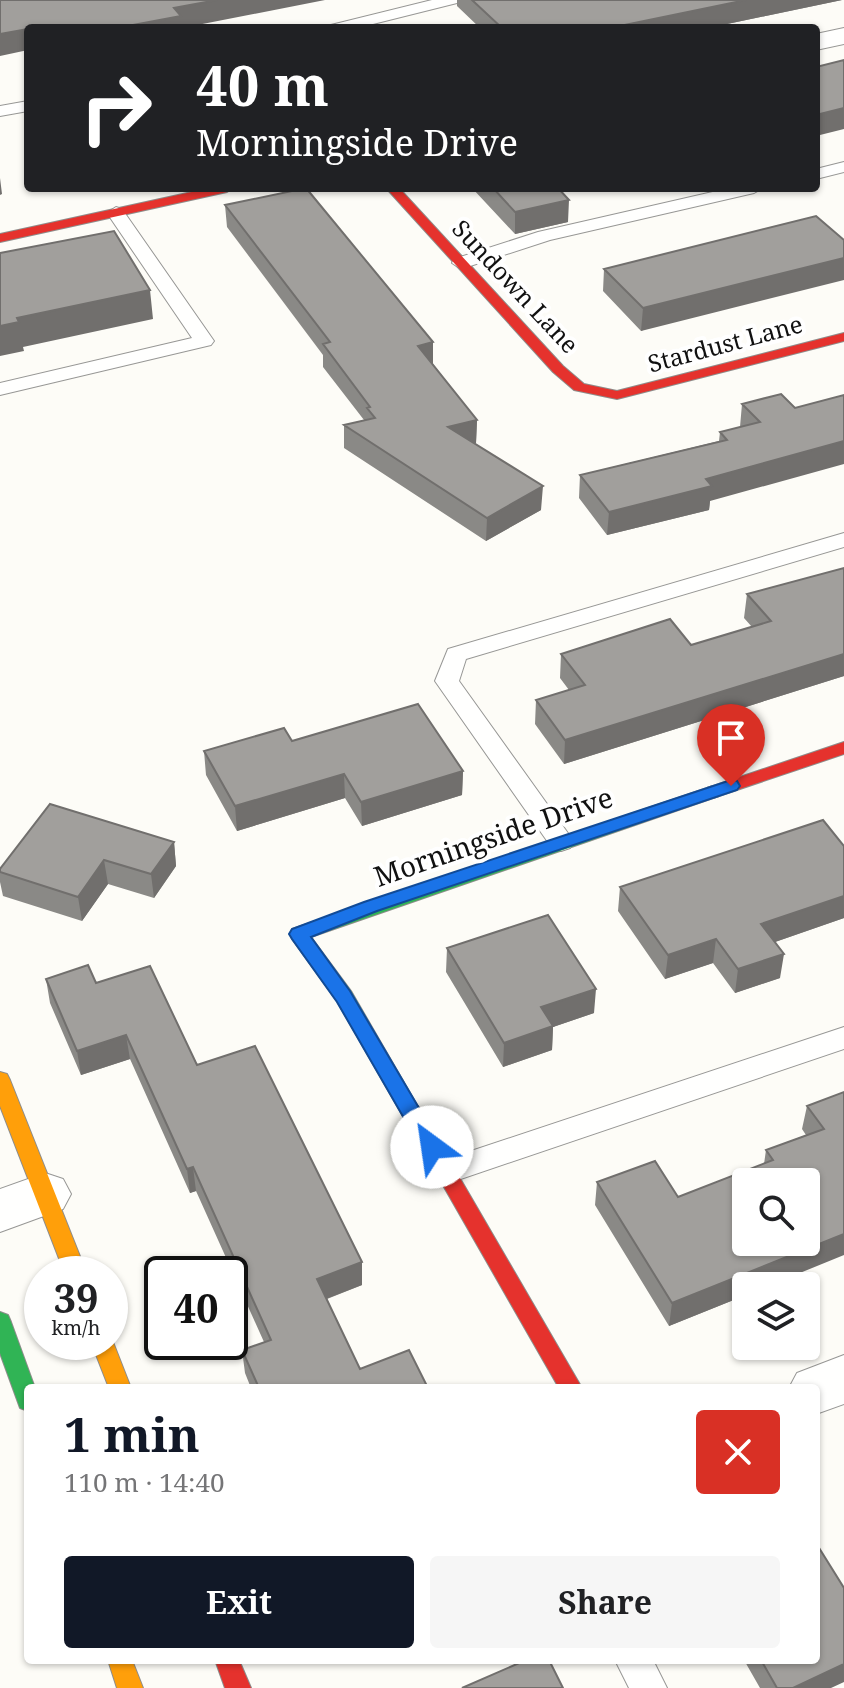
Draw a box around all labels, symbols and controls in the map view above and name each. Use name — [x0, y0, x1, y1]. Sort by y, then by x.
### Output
text: 40 m — [196, 46, 329, 122]
icon: right — [64, 56, 168, 160]
text: Morningside Drive — [196, 118, 518, 167]
street label: Sundown Lane — [445, 212, 587, 360]
street label: Stardust Lane — [644, 307, 806, 379]
pin — [697, 704, 765, 786]
icon: arrive — [709, 716, 753, 760]
street label: Morningside Drive — [368, 777, 618, 895]
position arrow — [390, 1105, 474, 1189]
map controls — [732, 1168, 820, 1360]
button: search — [732, 1168, 820, 1256]
speed limit sign: 40 — [144, 1256, 248, 1360]
text: 39 — [53, 1270, 99, 1325]
button: layers — [732, 1272, 820, 1360]
text: km/h — [51, 1314, 101, 1341]
text: 1 min — [64, 1401, 200, 1466]
button: close — [696, 1410, 780, 1494]
text: 110 m · 14:40 — [64, 1464, 225, 1500]
button: Exit — [64, 1556, 414, 1648]
button: Share — [430, 1556, 780, 1648]

